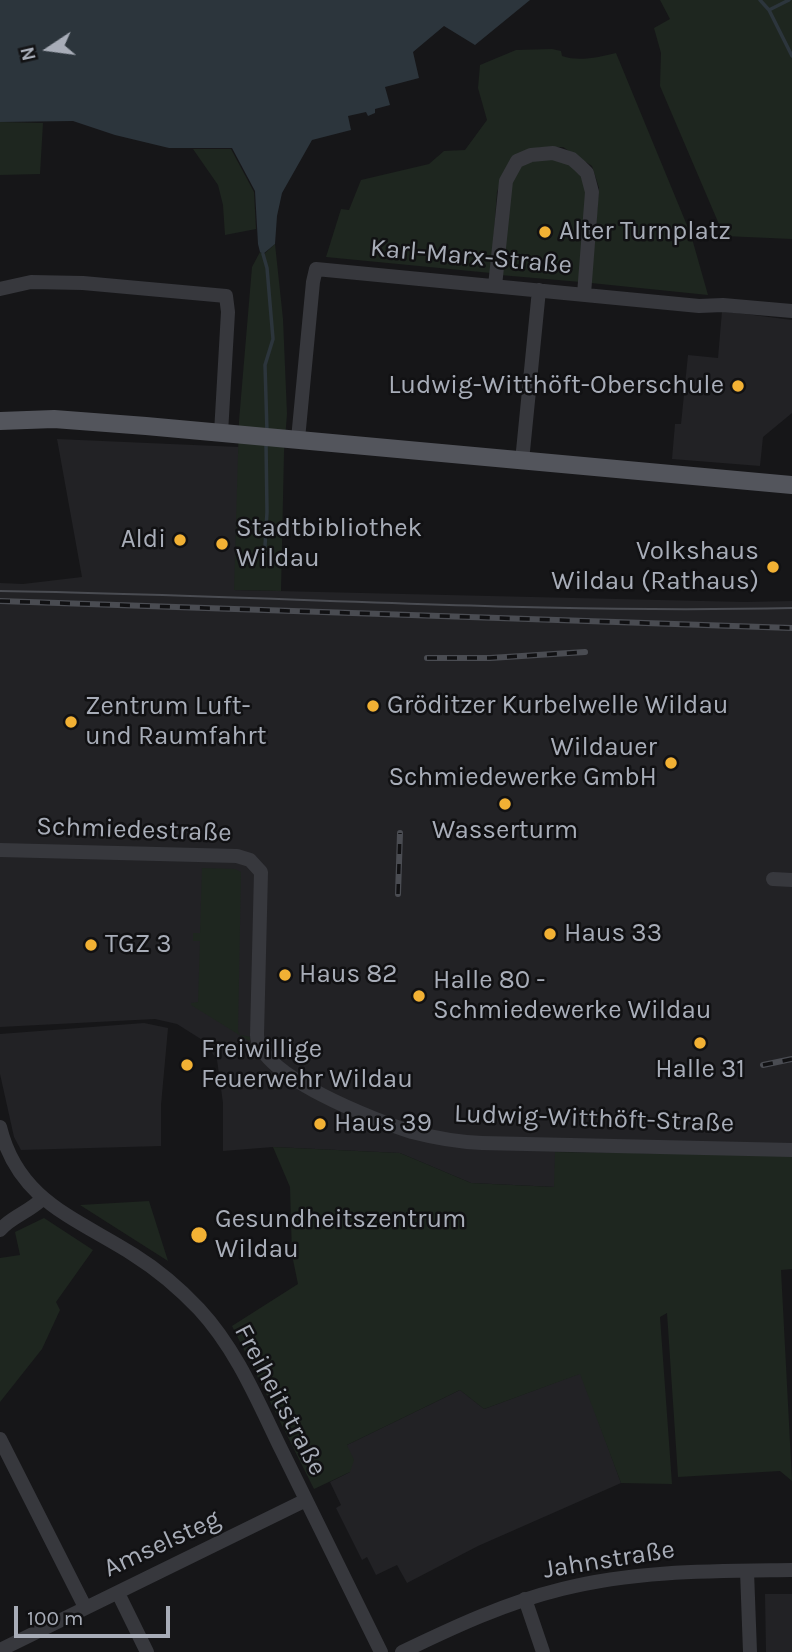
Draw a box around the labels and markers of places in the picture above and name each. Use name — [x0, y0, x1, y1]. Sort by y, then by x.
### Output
place label: Alter Turnplatz — [559, 216, 731, 248]
marker: Alter Turnplatz — [537, 224, 553, 240]
place label: Ludwig-Witthöft-Oberschule — [388, 370, 724, 402]
marker: Ludwig-Witthöft-Oberschule — [730, 378, 746, 394]
place label: Stadtbibliothek Wildau — [236, 513, 422, 574]
place label: Aldi — [121, 524, 166, 556]
marker: Aldi — [172, 532, 188, 548]
marker: Stadtbibliothek Wildau — [214, 536, 230, 552]
place label: Volkshaus Wildau (Rathaus) — [551, 536, 759, 598]
marker: Volkshaus Wildau (Rathaus) — [765, 559, 781, 575]
place label: Gröditzer Kurbelwelle Wildau — [387, 690, 729, 722]
place label: Zentrum Luft- und Raumfahrt — [85, 691, 266, 752]
marker: Gröditzer Kurbelwelle Wildau — [365, 698, 381, 714]
marker: Zentrum Luft- und Raumfahrt — [63, 714, 79, 730]
place label: Wildauer Schmiedewerke GmbH — [388, 732, 657, 794]
marker: Wildauer Schmiedewerke GmbH — [663, 755, 679, 771]
marker: Wasserturm — [497, 796, 513, 812]
place label: Wasserturm — [432, 815, 578, 847]
place label: Haus 33 — [564, 918, 662, 950]
marker: Haus 33 — [542, 926, 558, 942]
place label: TGZ 3 — [105, 929, 172, 961]
marker: TGZ 3 — [83, 937, 99, 953]
place label: Haus 82 — [299, 959, 397, 991]
place label: Halle 80 - Schmiedewerke Wildau — [433, 965, 711, 1026]
marker: Haus 82 — [277, 967, 293, 983]
marker: Halle 80 - Schmiedewerke Wildau — [411, 988, 427, 1004]
place label: Freiwillige Feuerwehr Wildau — [201, 1034, 413, 1096]
marker: Halle 31 — [692, 1035, 708, 1051]
place label: Halle 31 — [655, 1054, 745, 1086]
marker: Freiwillige Feuerwehr Wildau — [179, 1057, 195, 1073]
place label: Haus 39 — [334, 1108, 432, 1140]
marker: Haus 39 — [312, 1116, 328, 1132]
place label: Gesundheitszentrum Wildau — [215, 1204, 466, 1266]
marker: Gesundheitszentrum Wildau — [189, 1225, 209, 1245]

